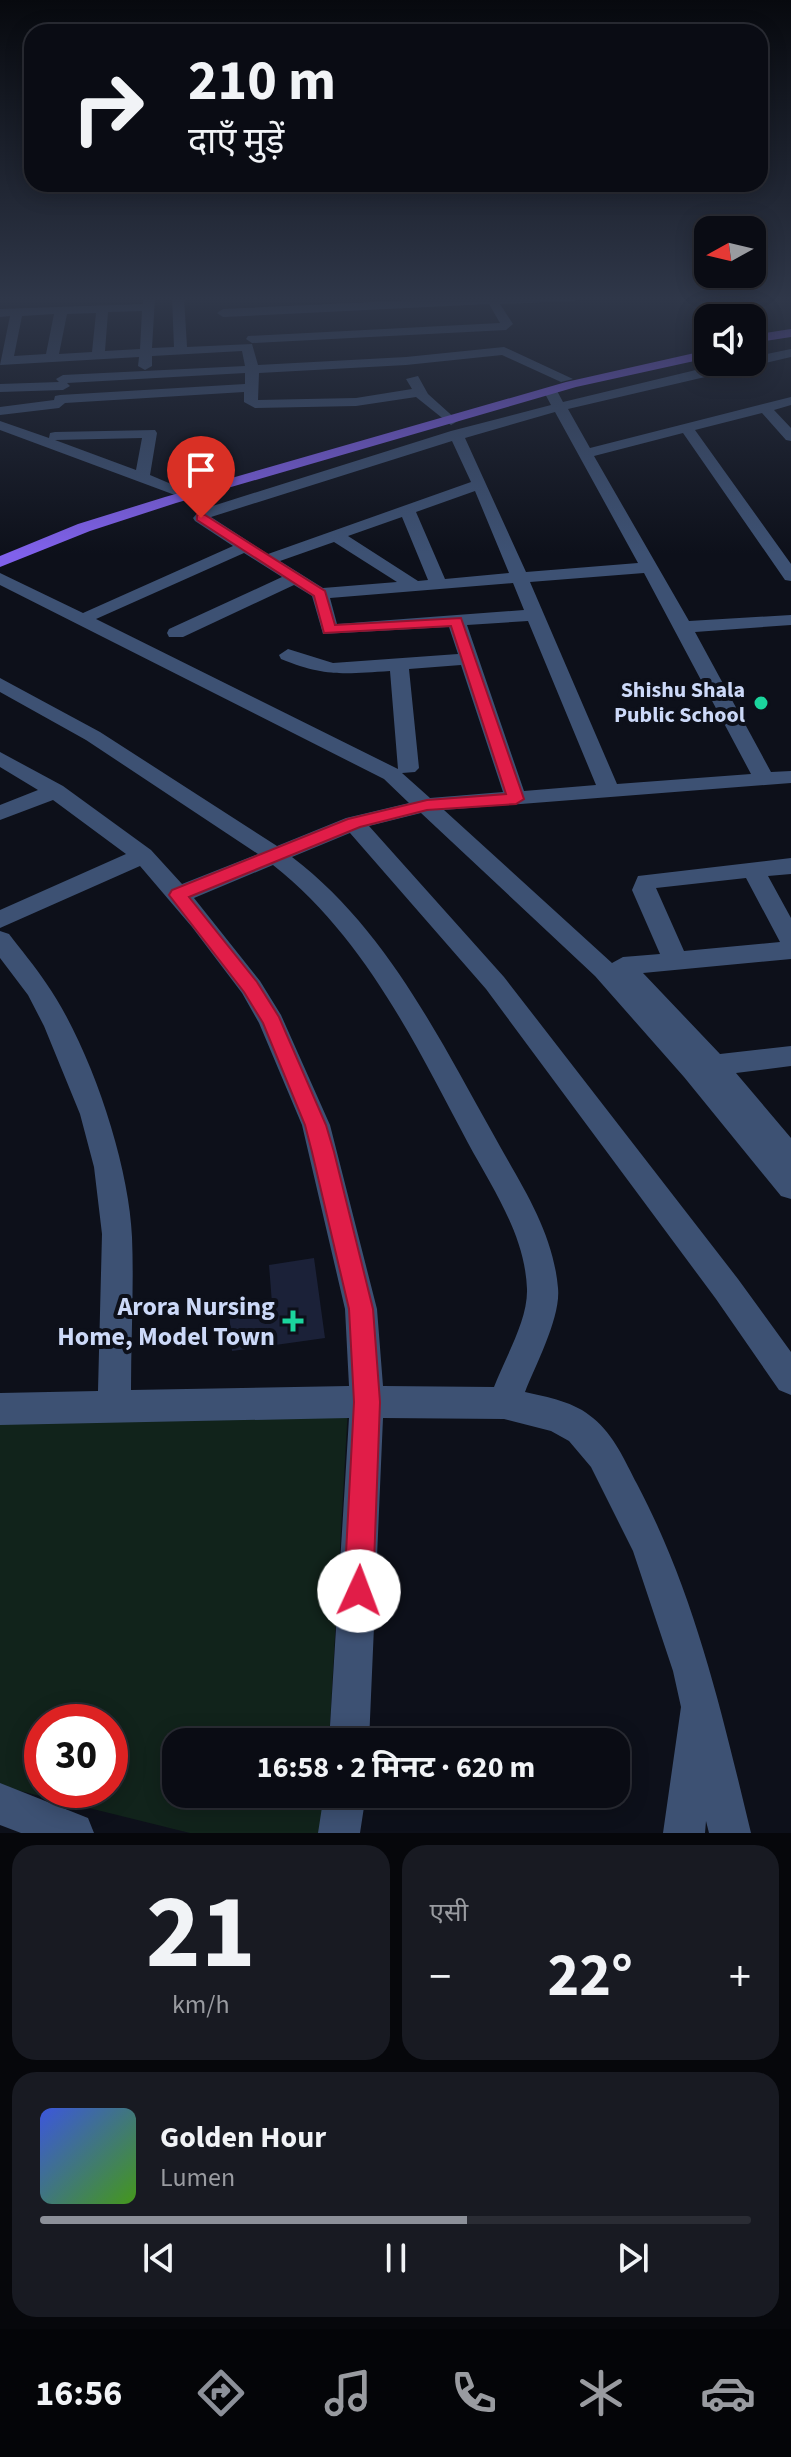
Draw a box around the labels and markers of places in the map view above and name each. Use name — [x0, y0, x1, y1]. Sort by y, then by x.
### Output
pin — [167, 436, 235, 518]
place label: Shishu Shala Public School — [614, 674, 746, 731]
marker: Shishu Shala Public School — [752, 694, 770, 712]
place label: Arora Nursing Home, Model Town — [57, 1288, 275, 1355]
marker: Arora Nursing Home, Model Town — [282, 1310, 304, 1332]

